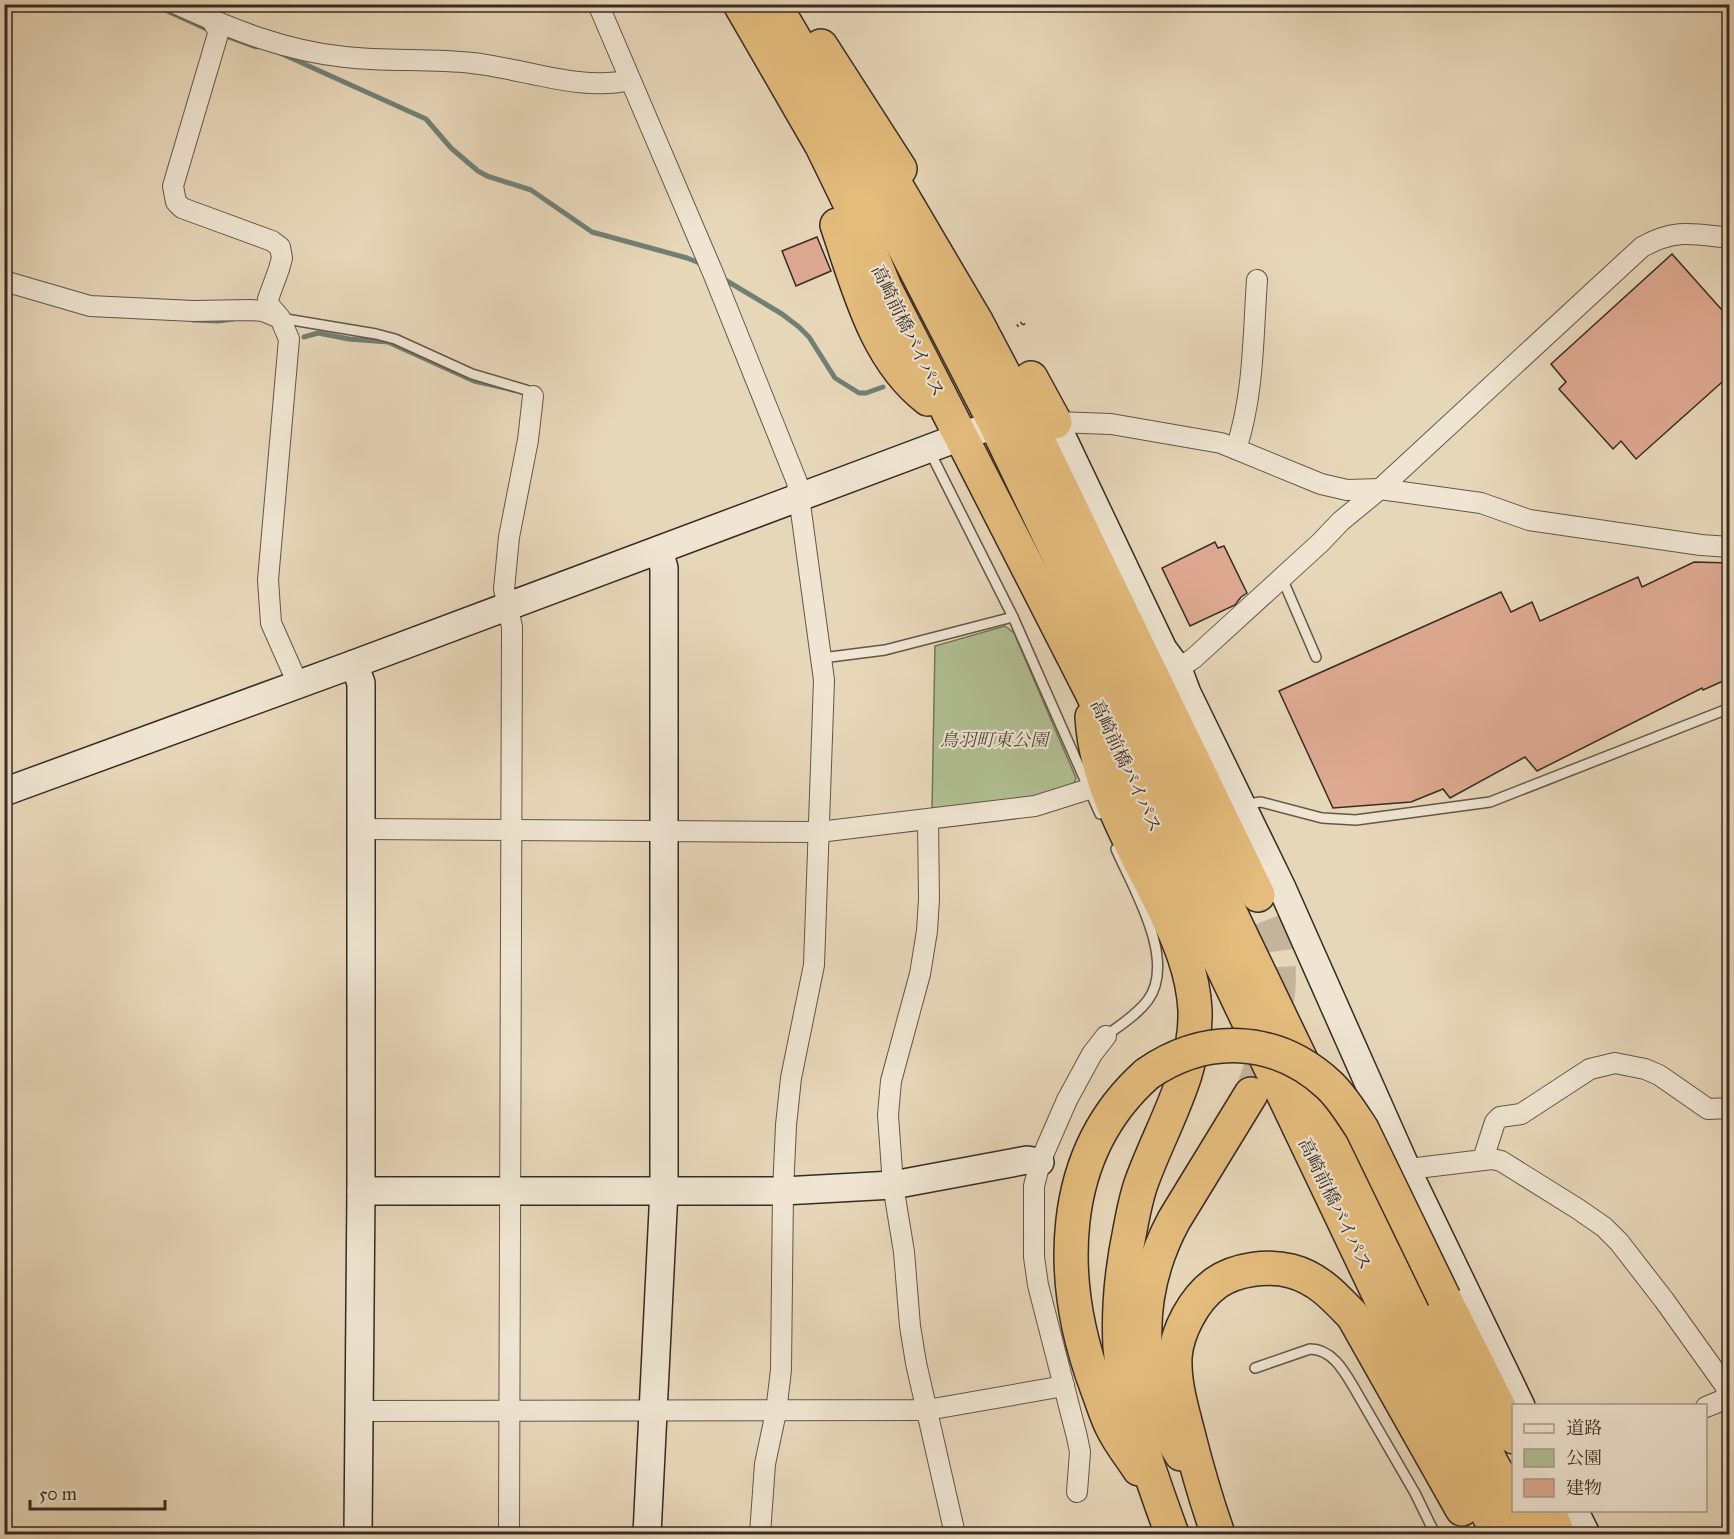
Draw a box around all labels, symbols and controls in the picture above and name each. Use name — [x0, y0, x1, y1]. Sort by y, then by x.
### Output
street label: 高崎前橋バイパス — [867, 262, 949, 400]
street label: 高崎前橋バイパス — [1086, 696, 1166, 836]
park label: 鳥羽町東公園 — [940, 729, 1051, 751]
street label: 高崎前橋バイパス — [1294, 1135, 1376, 1273]
legend — [1512, 1404, 1707, 1512]
text: 道路 — [1566, 1417, 1602, 1439]
text: 公園 — [1566, 1447, 1602, 1469]
scale bar — [30, 1473, 165, 1511]
text: 建物 — [1566, 1477, 1602, 1499]
text: 50 m — [39, 1483, 77, 1505]

